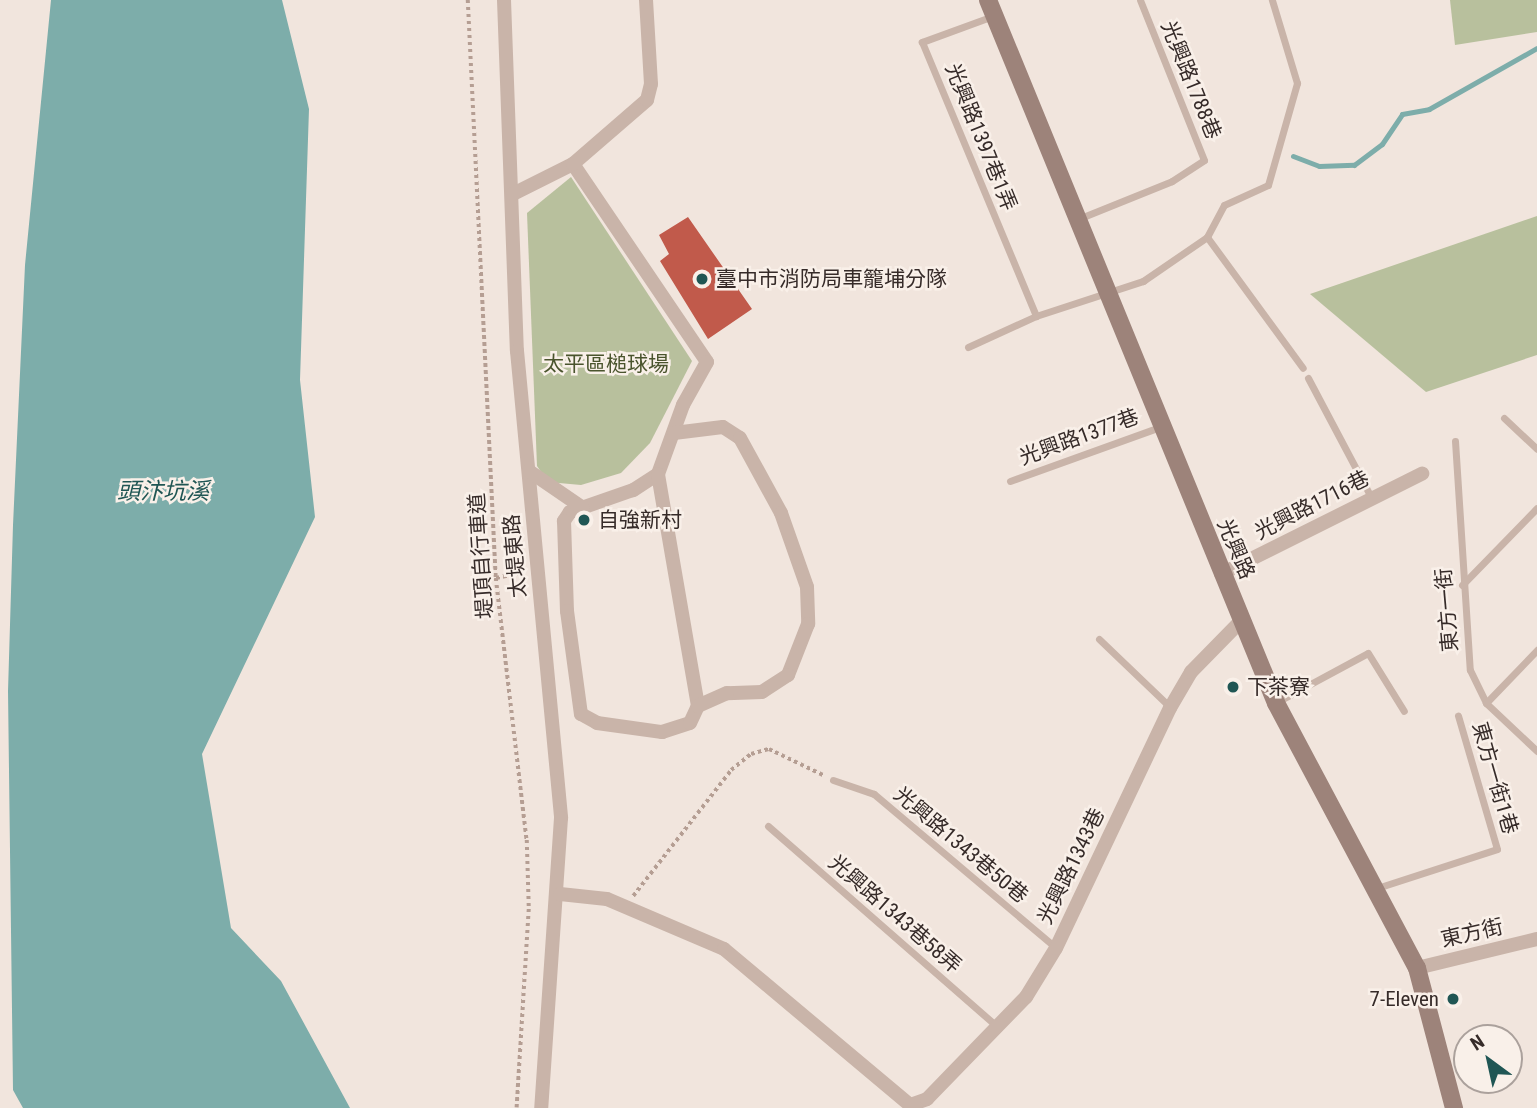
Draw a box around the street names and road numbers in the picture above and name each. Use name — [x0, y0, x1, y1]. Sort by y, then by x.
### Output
street label: 光興路1788巷 — [1156, 17, 1226, 143]
street label: 光興路1397巷1弄 — [940, 60, 1022, 214]
street label: 光興路1377巷 — [1016, 404, 1142, 470]
street label: 光興路1716巷 — [1250, 465, 1374, 545]
street label: 堤頂自行車道 — [464, 492, 498, 620]
street label: 太堤東路 — [499, 513, 531, 599]
street label: 光興路 — [1212, 515, 1260, 583]
street label: 東方一街 — [1431, 567, 1463, 653]
street label: 東方一街1巷 — [1467, 719, 1523, 837]
street label: 光興路1343巷50巷 — [889, 782, 1033, 908]
street label: 光興路1343巷 — [1032, 804, 1110, 928]
street label: 光興路1343巷58弄 — [824, 850, 966, 978]
street label: 東方街 — [1438, 914, 1506, 952]

